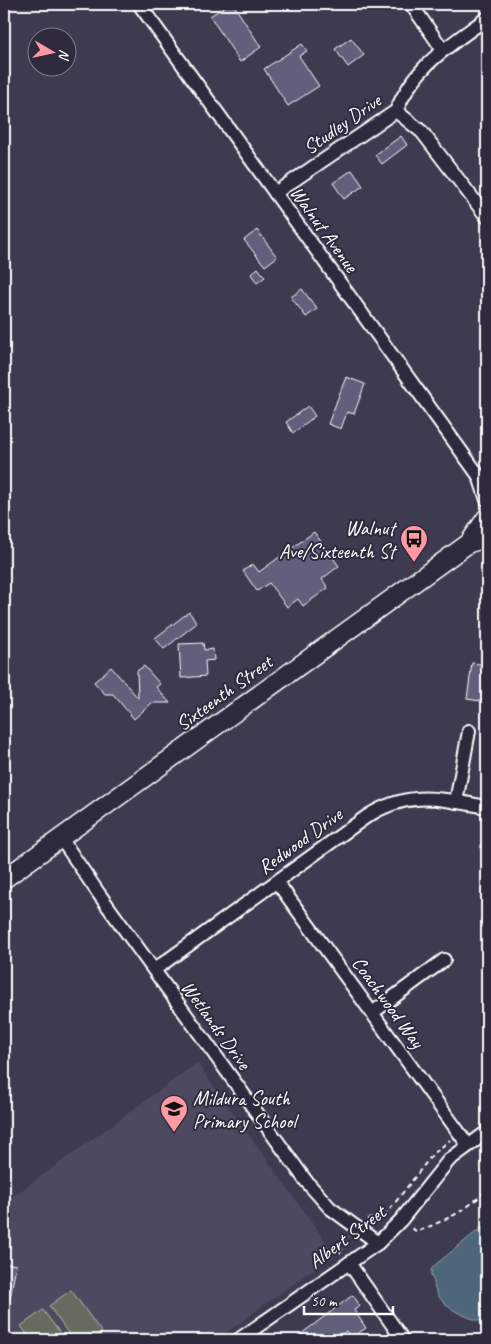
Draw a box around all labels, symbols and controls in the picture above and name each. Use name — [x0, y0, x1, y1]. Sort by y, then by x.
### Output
north arrow — [28, 28, 78, 78]
text: N — [55, 48, 73, 62]
street label: Studley Drive — [298, 87, 387, 160]
street label: Walnut Avenue — [284, 181, 364, 278]
place label: Walnut Ave/Sixteenth St — [279, 516, 398, 564]
bus stop icon: Walnut Ave/Sixteenth St — [399, 524, 429, 563]
street label: Sixteenth Street — [171, 648, 279, 736]
street label: Redwood Drive — [253, 801, 348, 880]
street label: Coachwood Way — [346, 951, 430, 1054]
street label: Wetlands Drive — [175, 976, 257, 1075]
place label: Mildura South Primary School — [193, 1086, 299, 1134]
school or university icon: Mildura South Primary School — [159, 1094, 189, 1133]
street label: Albert Street — [303, 1198, 393, 1274]
scale bar — [304, 1284, 392, 1316]
text: 50 m — [311, 1292, 338, 1311]

